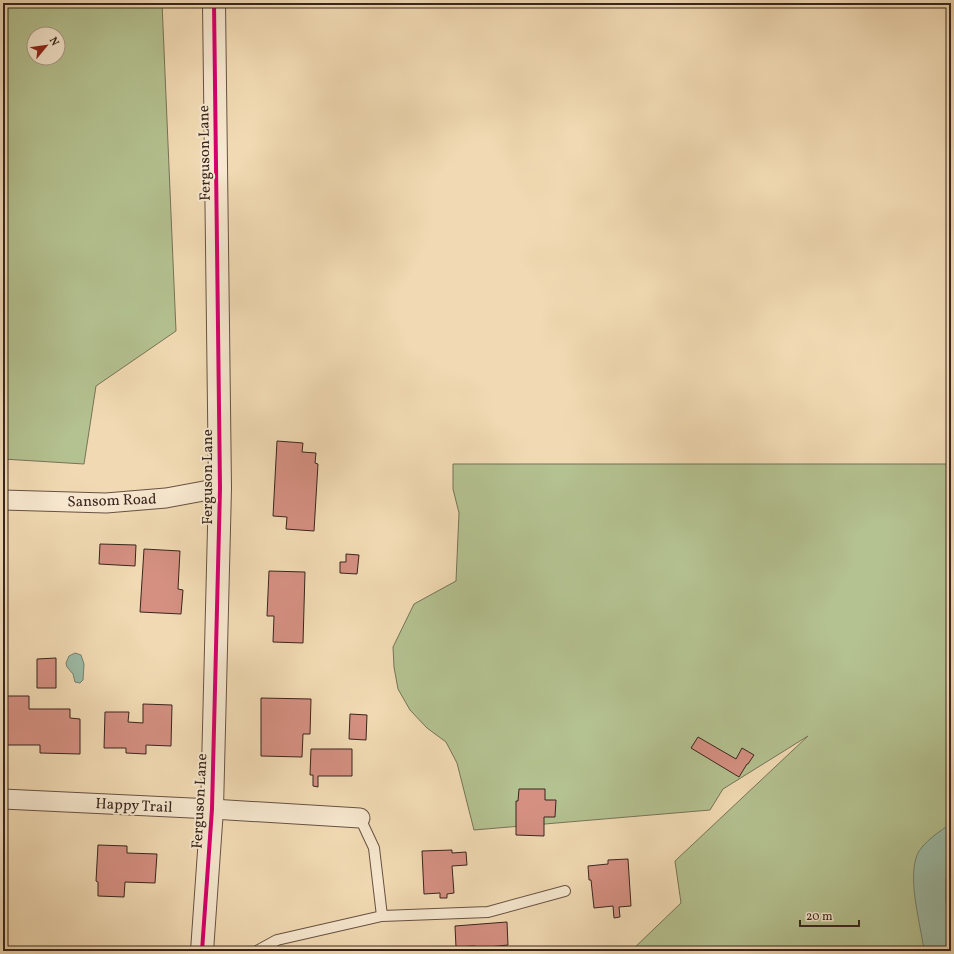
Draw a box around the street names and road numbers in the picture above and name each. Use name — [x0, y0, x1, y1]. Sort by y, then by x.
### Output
street label: Ferguson Lane — [194, 105, 217, 201]
street label: Ferguson Lane — [198, 429, 219, 525]
street label: Sansom Road — [67, 489, 157, 514]
street label: Ferguson Lane — [188, 753, 213, 849]
street label: Happy Trail — [95, 794, 173, 819]

